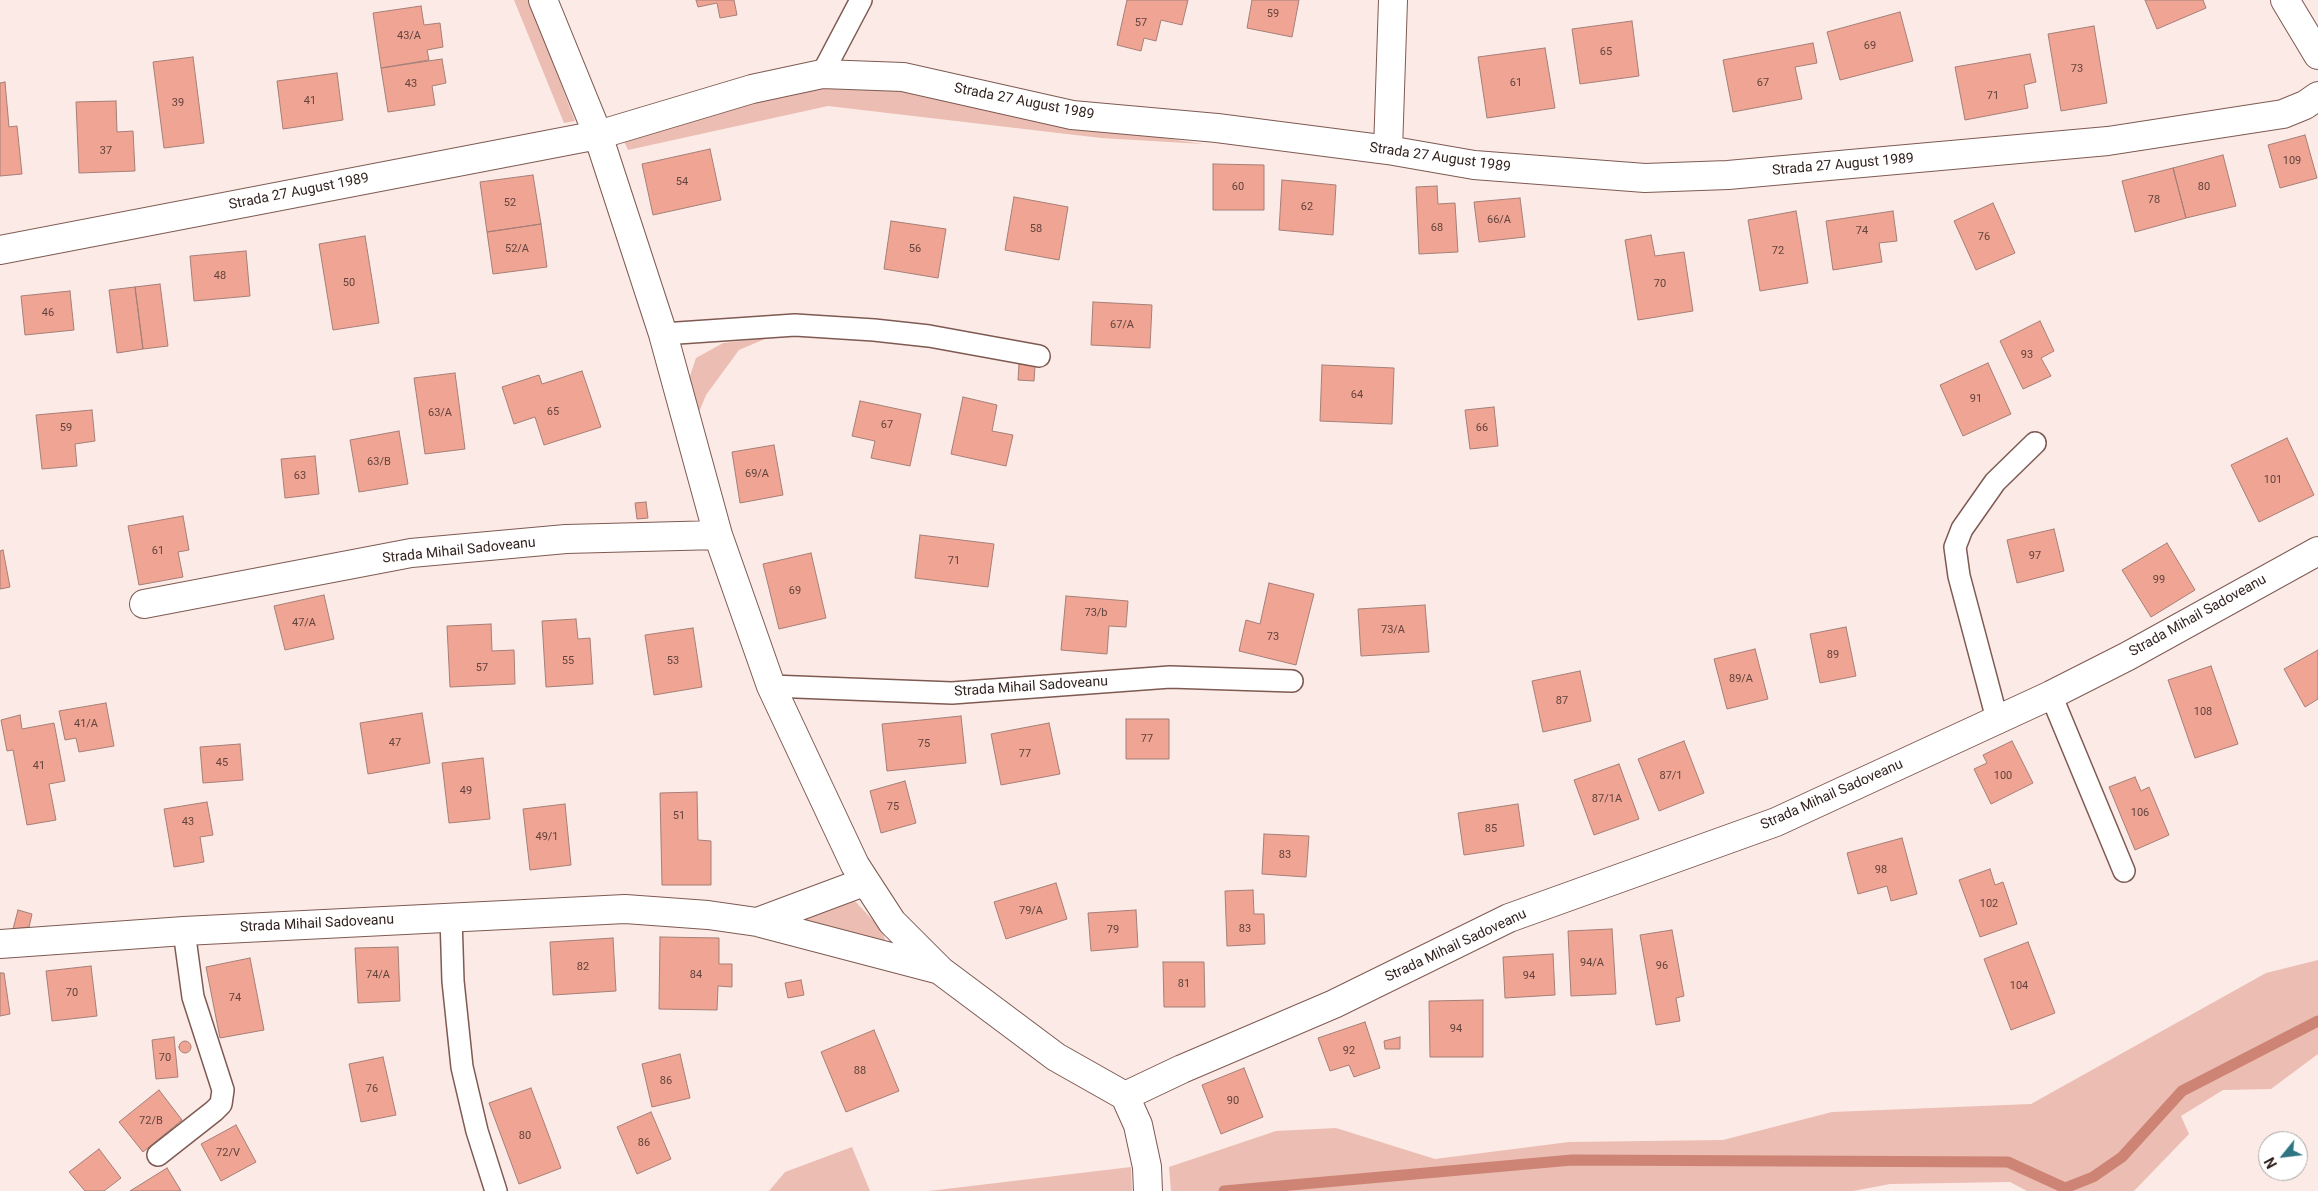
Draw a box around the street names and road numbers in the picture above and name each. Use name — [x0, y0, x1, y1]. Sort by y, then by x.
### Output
street label: Strada 27 August 1989 — [953, 80, 1095, 124]
street label: Strada 27 August 1989 — [1368, 140, 1512, 176]
street label: Strada 27 August 1989 — [1771, 150, 1915, 180]
street label: Strada 27 August 1989 — [228, 170, 370, 214]
street label: Strada Mihail Sadoveanu — [382, 535, 536, 567]
street label: Strada Mihail Sadoveanu — [2127, 571, 2269, 661]
street label: Strada Mihail Sadoveanu — [954, 673, 1108, 701]
street label: Strada Mihail Sadoveanu — [1758, 756, 1906, 834]
street label: Strada Mihail Sadoveanu — [1383, 906, 1529, 986]
street label: Strada Mihail Sadoveanu — [240, 912, 394, 936]

